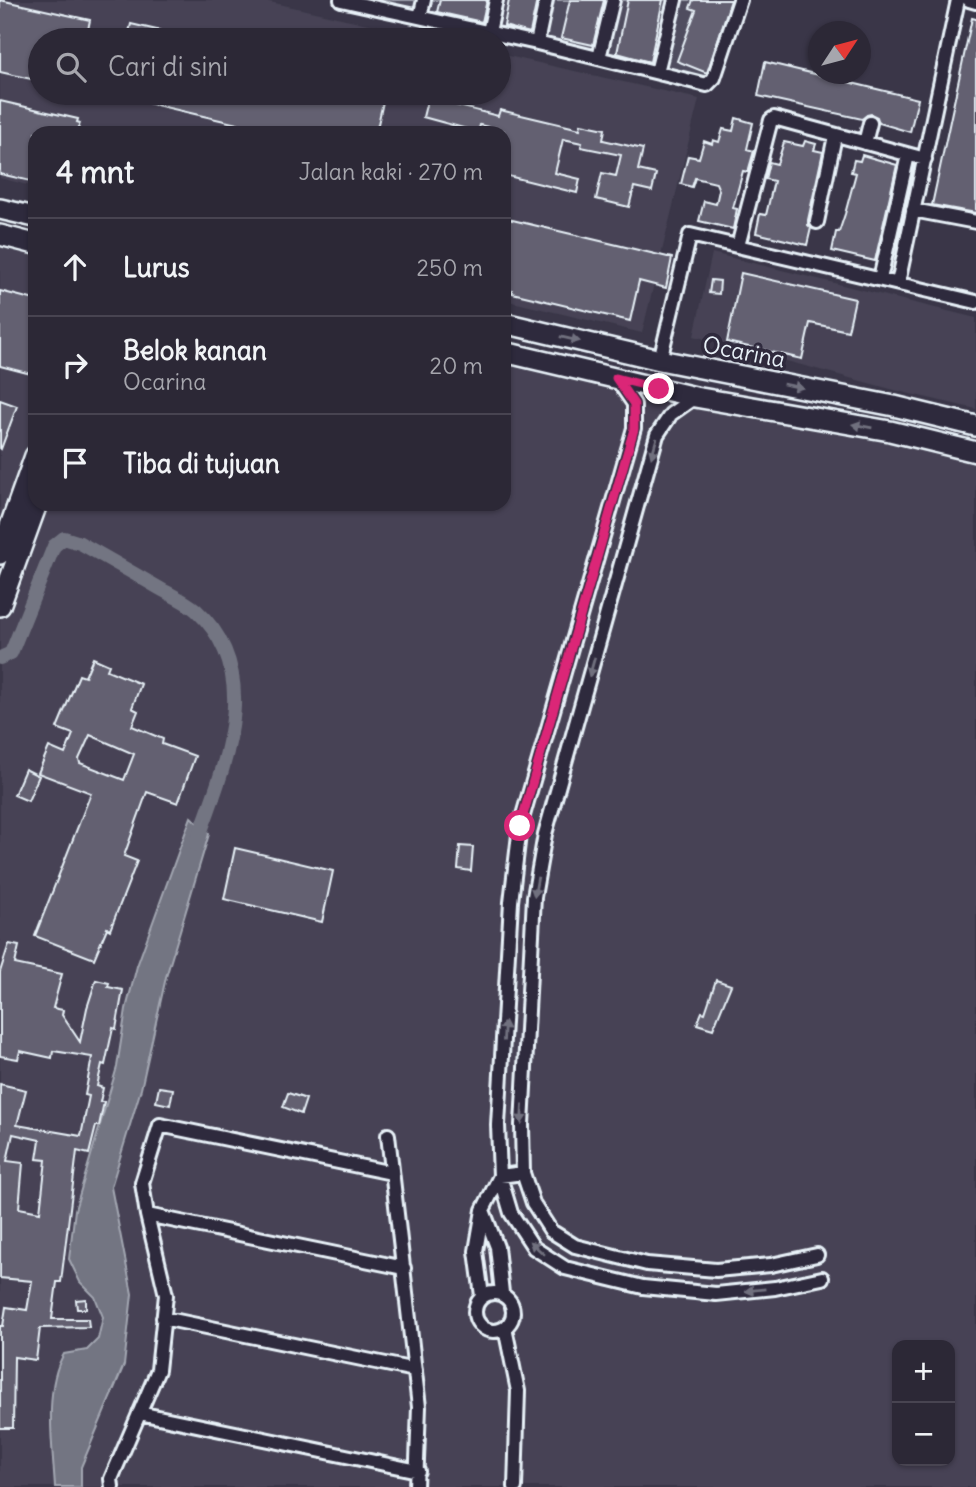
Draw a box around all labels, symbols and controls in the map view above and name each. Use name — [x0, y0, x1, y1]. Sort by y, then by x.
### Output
north arrow — [808, 21, 871, 84]
search box — [28, 28, 511, 105]
icon: search — [52, 48, 90, 86]
text: Cari di sini — [108, 50, 228, 83]
text: 4 mnt — [56, 153, 134, 191]
text: Jalan kaki · 270 m — [299, 157, 483, 186]
icon: ahead — [56, 248, 94, 286]
text: Lurus — [123, 251, 190, 284]
text: 250 m — [416, 253, 483, 282]
street label: Ocarina — [700, 329, 788, 374]
text: Belok kanan — [123, 334, 267, 367]
one-way arrow — [559, 334, 581, 345]
icon: right — [56, 346, 94, 384]
text: 20 m — [430, 351, 483, 380]
text: Ocarina — [123, 367, 206, 396]
route end — [643, 373, 674, 404]
one-way arrow — [782, 381, 804, 392]
one-way arrow — [851, 420, 873, 431]
one-way arrow — [648, 438, 658, 459]
icon: arrive — [56, 444, 94, 482]
text: Tiba di tujuan — [123, 447, 280, 480]
one-way arrow — [586, 656, 597, 678]
route start — [504, 810, 535, 841]
one-way arrow — [530, 876, 541, 898]
one-way arrow — [498, 1020, 509, 1042]
one-way arrow — [517, 1103, 528, 1125]
one-way arrow — [528, 1240, 546, 1256]
one-way arrow — [744, 1285, 766, 1296]
map controls — [892, 1340, 955, 1466]
button: + — [892, 1340, 955, 1403]
button: − — [892, 1403, 955, 1466]

